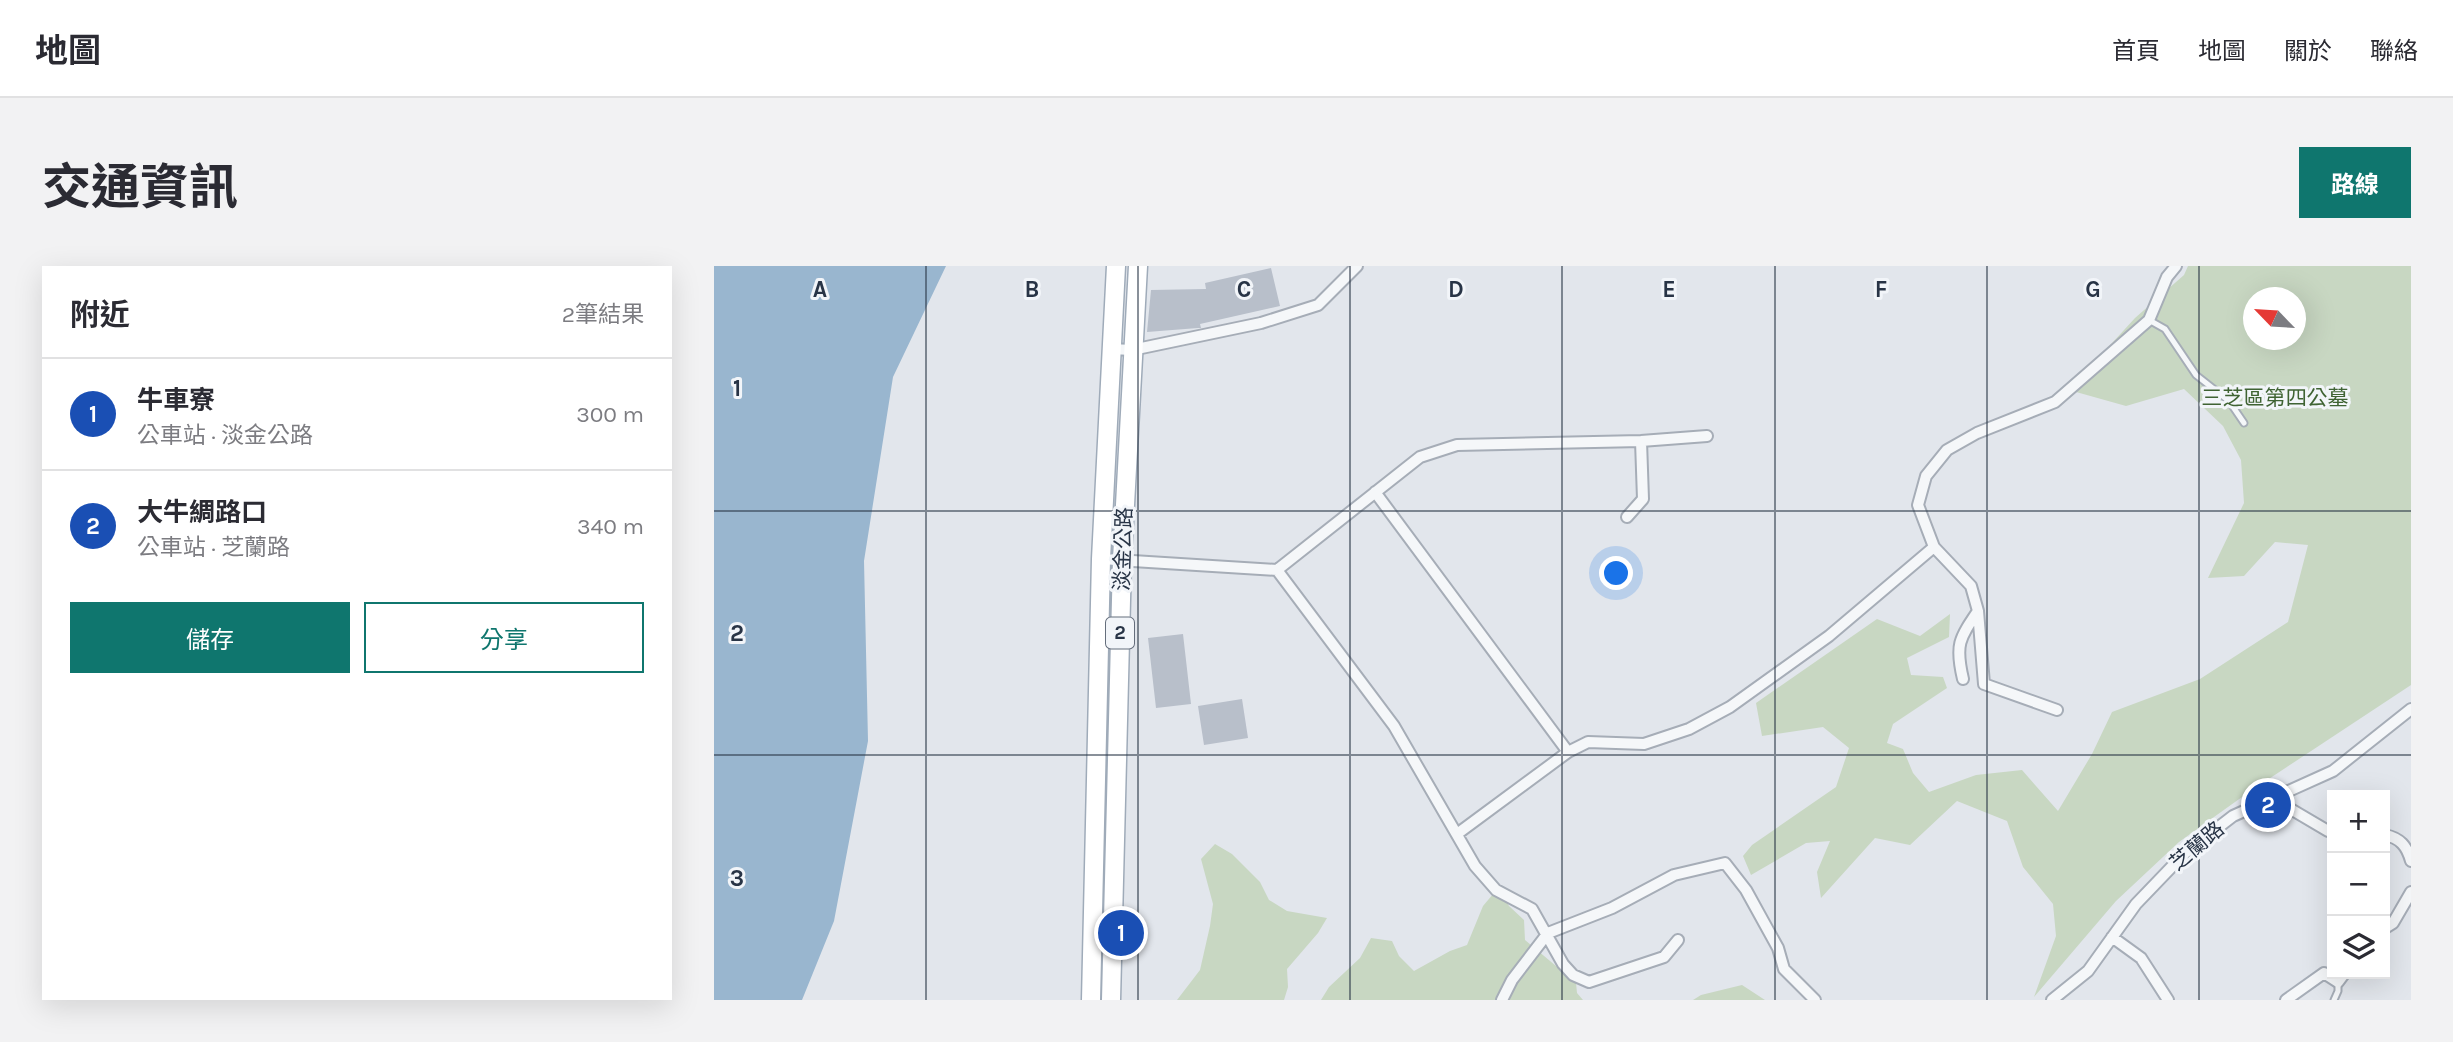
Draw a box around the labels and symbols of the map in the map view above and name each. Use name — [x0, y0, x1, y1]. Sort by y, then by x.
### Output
text: A — [813, 276, 827, 303]
text: B — [1025, 276, 1039, 303]
text: C — [1237, 276, 1251, 303]
text: D — [1448, 276, 1464, 303]
text: E — [1662, 276, 1676, 303]
text: F — [1875, 276, 1887, 303]
text: G — [2085, 276, 2101, 303]
north arrow — [2243, 287, 2306, 350]
text: 1 — [733, 375, 741, 402]
park label: 三芝區第四公墓 — [2202, 386, 2349, 410]
street label: 淡金公路 — [1110, 507, 1136, 591]
your location — [1599, 556, 1633, 590]
road number: 2 — [1106, 618, 1134, 648]
text: 2 — [730, 620, 744, 647]
pin: 2 — [2245, 779, 2291, 831]
street label: 芝蘭路 — [2165, 817, 2229, 875]
text: 3 — [730, 865, 744, 892]
pin: 1 — [1098, 907, 1144, 959]

